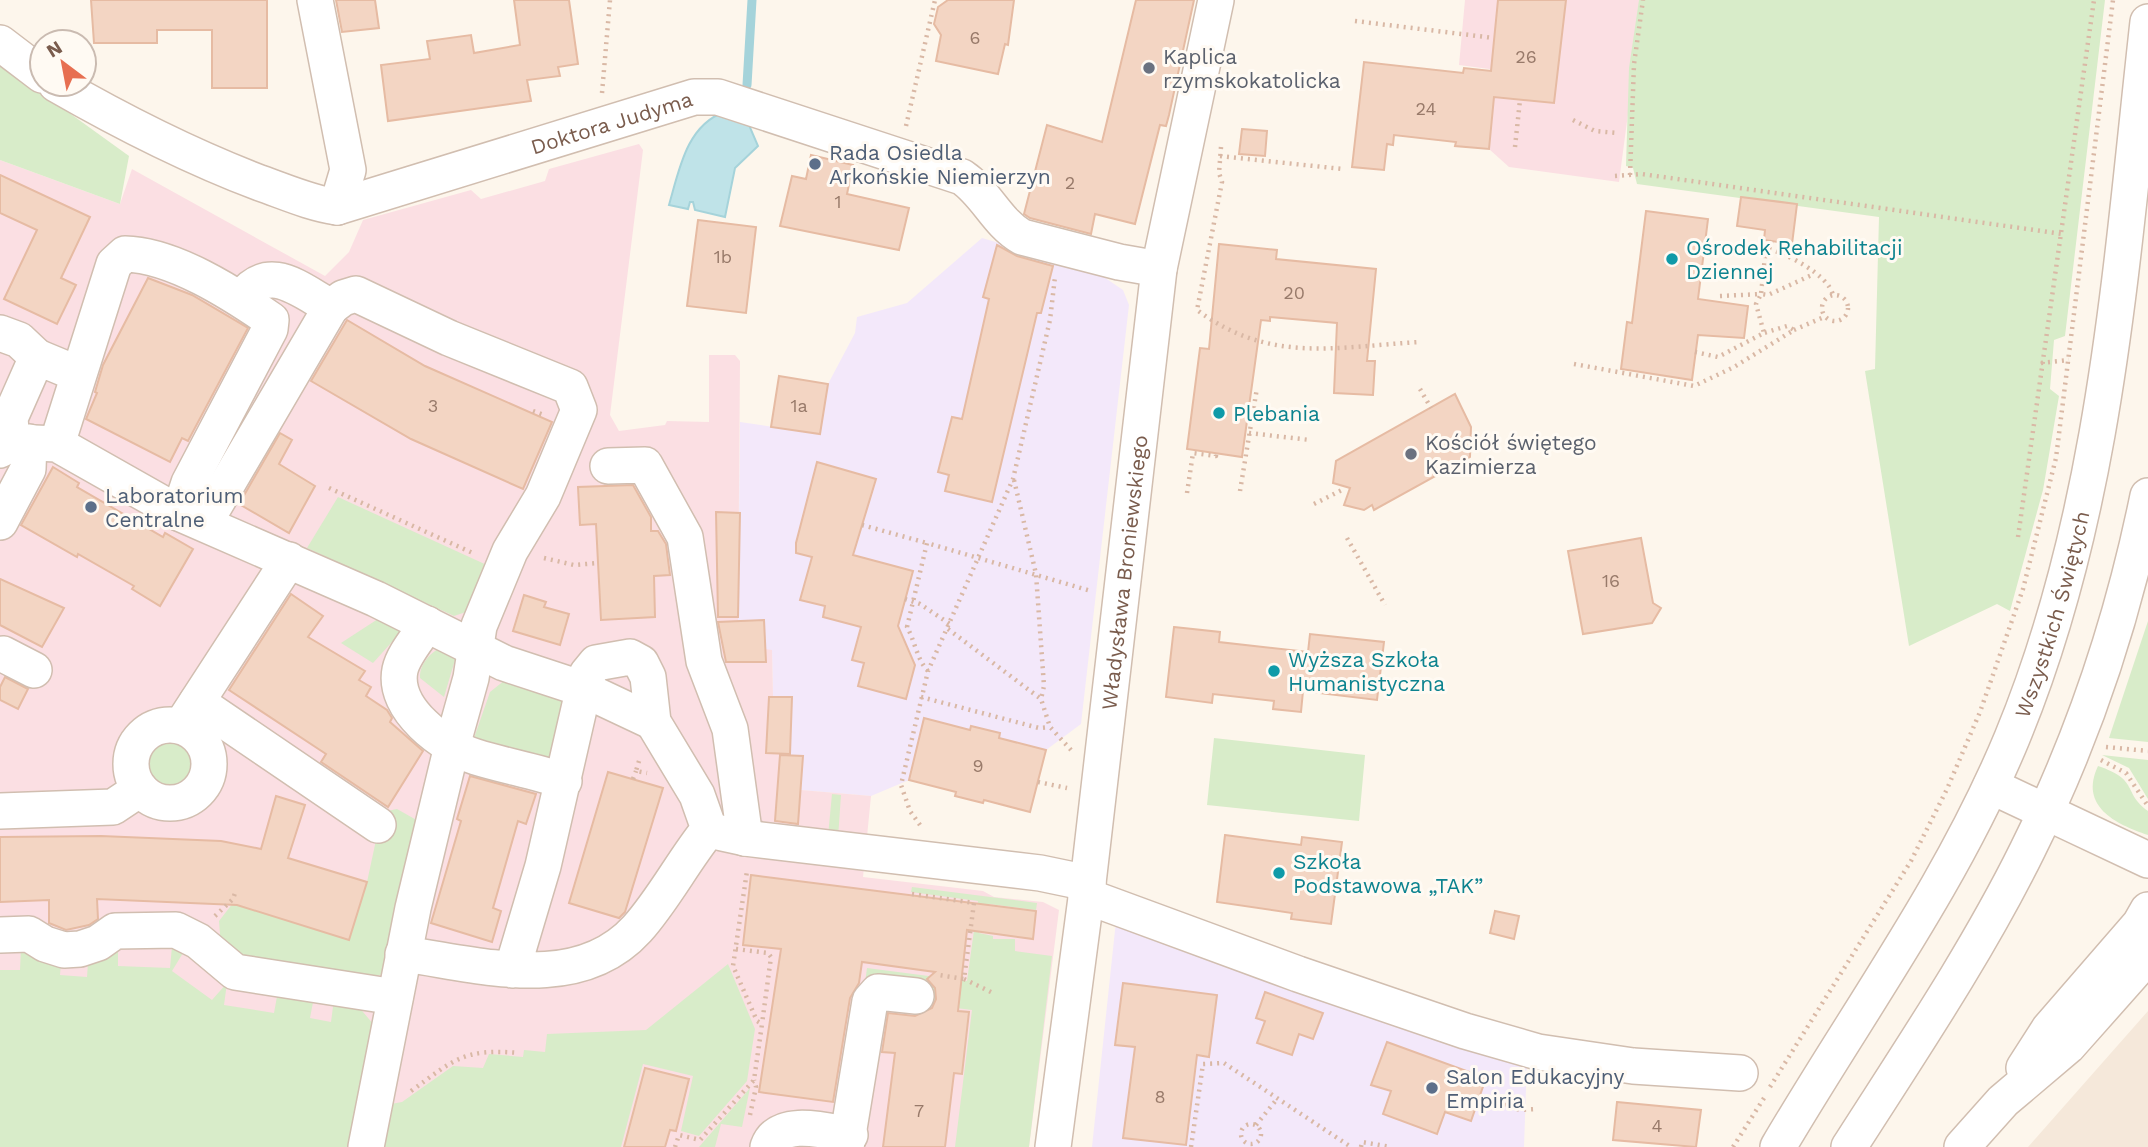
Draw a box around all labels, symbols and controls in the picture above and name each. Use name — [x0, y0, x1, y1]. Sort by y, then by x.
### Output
house number: 6 — [970, 27, 980, 48]
north arrow — [28, 28, 98, 98]
text: N — [42, 36, 66, 62]
place label: Kaplica rzymskokatolicka — [1163, 44, 1341, 93]
house number: 26 — [1515, 46, 1537, 67]
marker: Kaplica rzymskokatolicka — [1141, 60, 1157, 76]
street label: Doktora Judyma — [528, 86, 696, 159]
house number: 24 — [1416, 98, 1436, 119]
place label: Rada Osiedla Arkońskie Niemierzyn — [829, 140, 1051, 189]
marker: Rada Osiedla Arkońskie Niemierzyn — [807, 156, 823, 172]
house number: 2 — [1065, 172, 1075, 193]
house number: 1 — [834, 191, 842, 212]
place label: Ośrodek Rehabilitacji Dziennej — [1686, 235, 1903, 284]
house number: 1b — [714, 246, 732, 267]
marker: Ośrodek Rehabilitacji Dziennej — [1664, 251, 1680, 267]
house number: 20 — [1283, 282, 1305, 303]
house number: 3 — [428, 395, 438, 416]
house number: 1a — [790, 395, 808, 416]
place label: Plebania — [1233, 401, 1320, 426]
marker: Plebania — [1211, 405, 1227, 421]
place label: Kościół świętego Kazimierza — [1425, 430, 1597, 479]
street label: Władysława Broniewskiego — [1096, 434, 1152, 711]
marker: Kościół świętego Kazimierza — [1403, 446, 1419, 462]
place label: Laboratorium Centralne — [105, 483, 243, 532]
marker: Laboratorium Centralne — [83, 499, 99, 515]
street label: Wszystkich Świętych — [2009, 508, 2094, 721]
house number: 16 — [1602, 570, 1620, 591]
place label: Wyższa Szkoła Humanistyczna — [1288, 647, 1445, 696]
marker: Wyższa Szkoła Humanistyczna — [1266, 663, 1282, 679]
house number: 9 — [972, 755, 984, 776]
place label: Szkoła Podstawowa „TAK” — [1293, 849, 1483, 898]
marker: Szkoła Podstawowa „TAK” — [1271, 865, 1287, 881]
place label: Salon Edukacyjny Empiria — [1446, 1064, 1625, 1113]
marker: Salon Edukacyjny Empiria — [1424, 1080, 1440, 1096]
house number: 8 — [1154, 1086, 1166, 1107]
house number: 7 — [914, 1100, 924, 1121]
house number: 4 — [1652, 1115, 1663, 1136]

